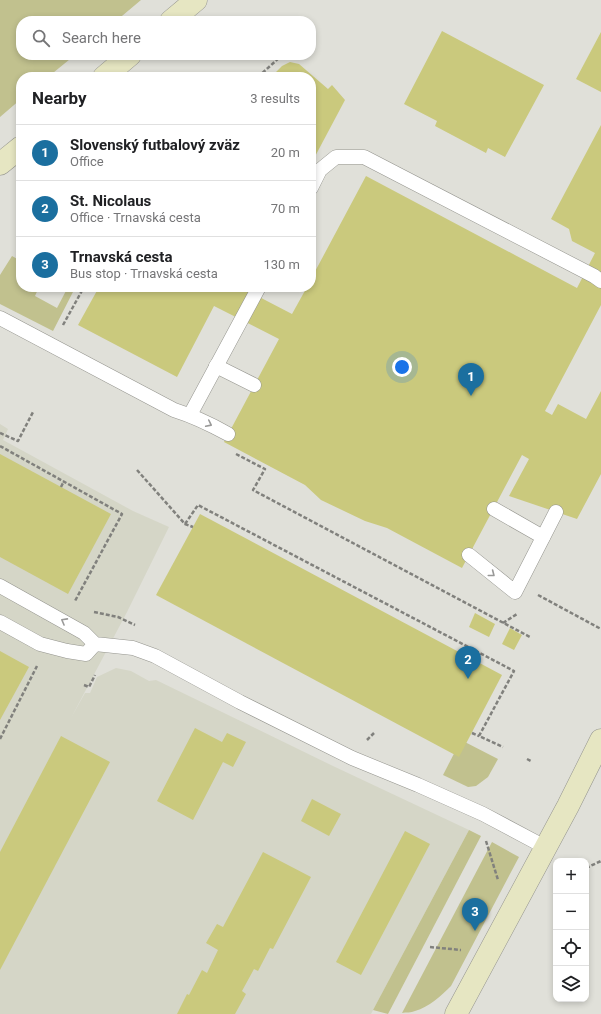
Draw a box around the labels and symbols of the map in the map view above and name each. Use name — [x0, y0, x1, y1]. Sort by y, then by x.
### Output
your location — [392, 357, 412, 377]
pin: 1 — [458, 363, 484, 396]
one-way arrow — [205, 419, 212, 427]
one-way arrow — [487, 569, 494, 576]
one-way arrow — [60, 618, 68, 626]
pin: 2 — [455, 646, 481, 679]
pin: 3 — [462, 898, 488, 931]

